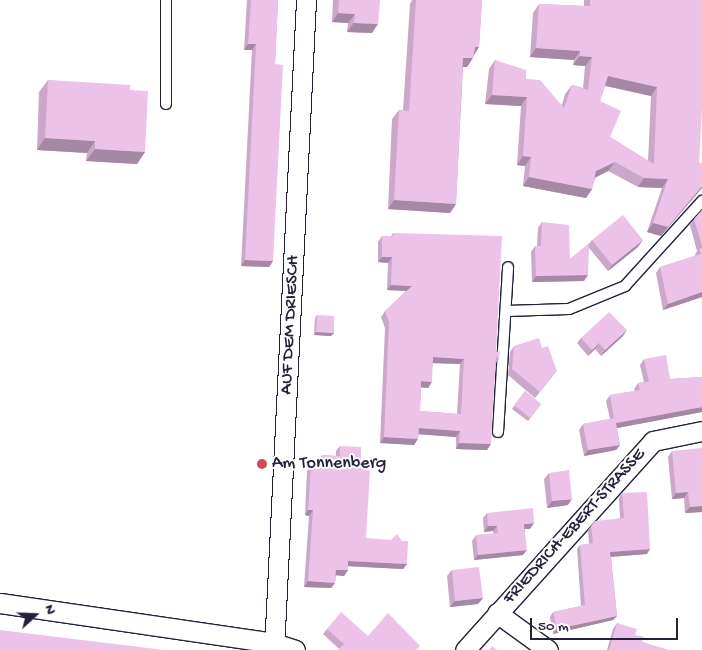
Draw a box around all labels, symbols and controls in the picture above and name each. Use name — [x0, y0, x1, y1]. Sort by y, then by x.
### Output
street label: AUF DEM DRIESCH — [277, 255, 305, 395]
street label: FRIEDRICH-EBERT-STRASSE — [499, 445, 651, 609]
place label: Am Tonnenberg — [272, 453, 386, 475]
marker: Am Tonnenberg — [256, 458, 268, 470]
north arrow — [10, 590, 60, 640]
text: N — [40, 602, 59, 617]
scale bar — [532, 608, 680, 640]
text: 50 m — [538, 618, 569, 636]

